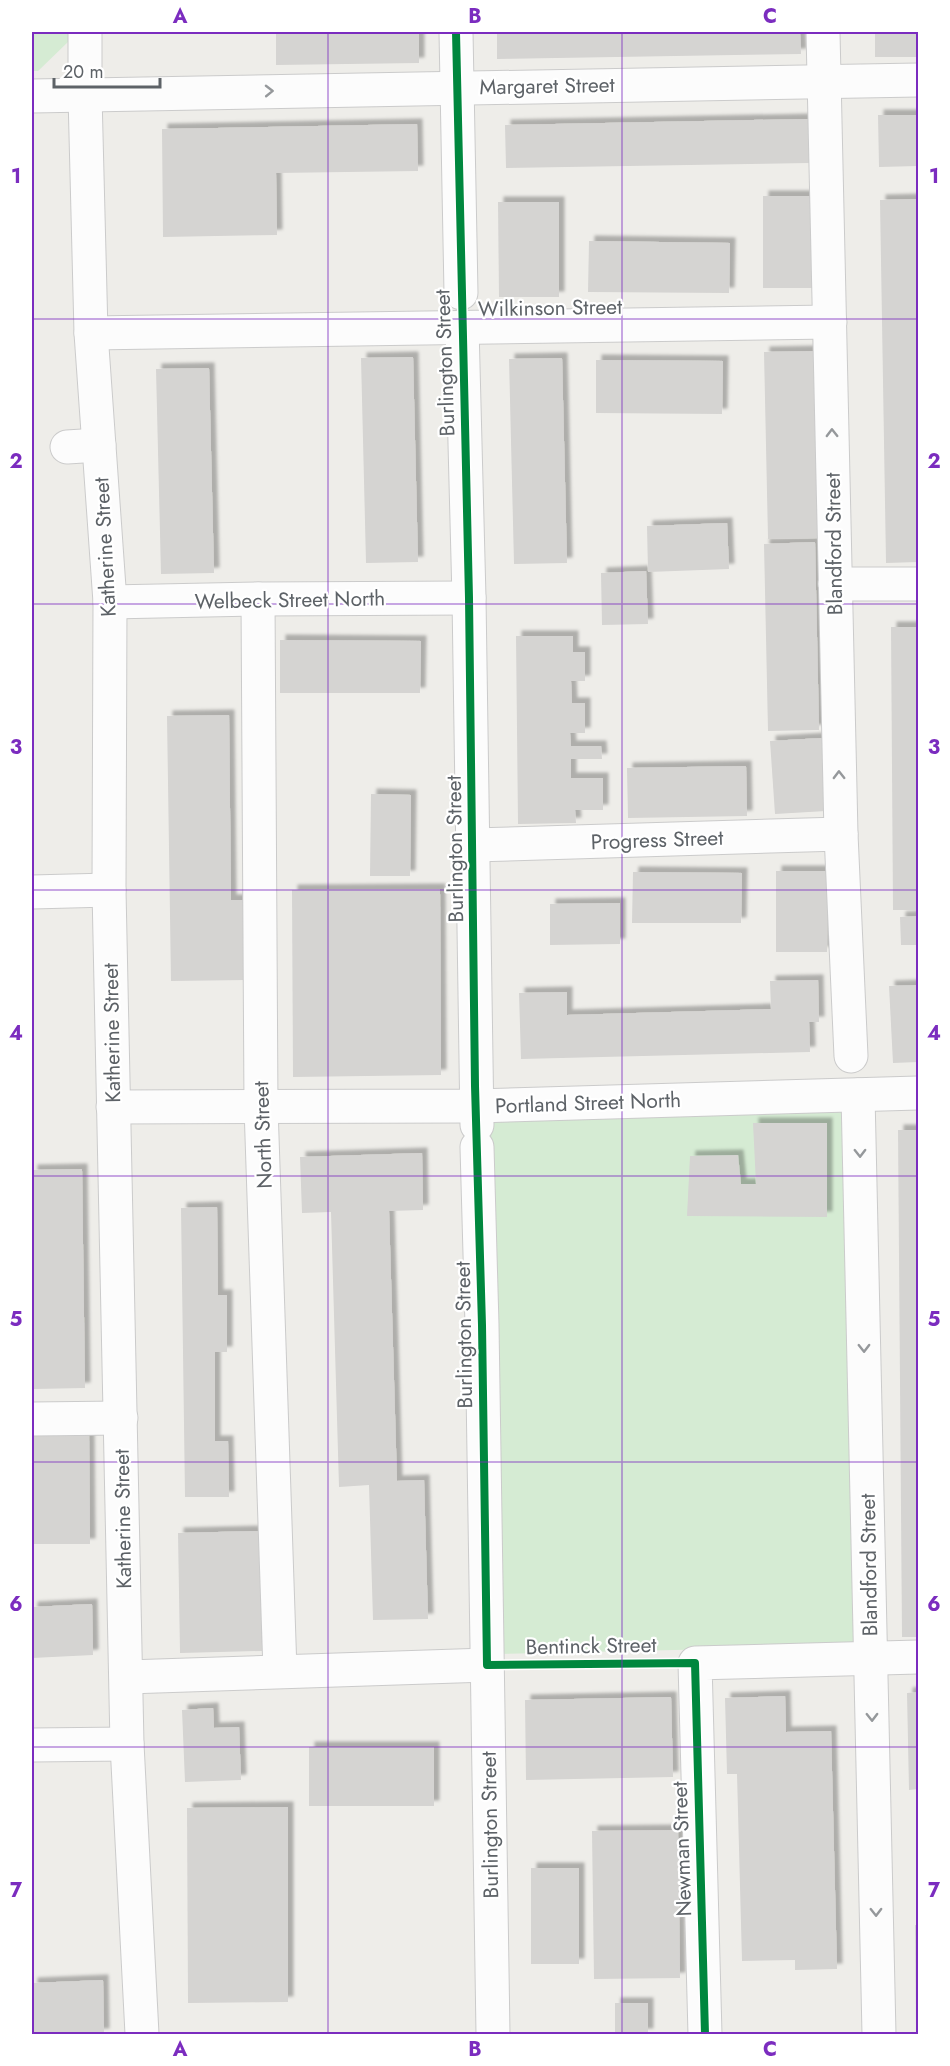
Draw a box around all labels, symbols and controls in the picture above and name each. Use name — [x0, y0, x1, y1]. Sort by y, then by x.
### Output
text: A — [172, 2, 188, 31]
text: B — [468, 2, 482, 31]
text: C — [763, 2, 777, 31]
scale bar — [54, 51, 160, 89]
text: 20 m — [63, 59, 103, 85]
street label: Margaret Street — [479, 70, 615, 102]
one-way arrow — [265, 85, 274, 98]
text: 1 — [11, 162, 21, 191]
text: 1 — [929, 162, 939, 191]
street label: Burlington Street — [427, 289, 463, 437]
street label: Wilkinson Street — [478, 292, 622, 324]
one-way arrow — [826, 429, 838, 438]
text: 2 — [9, 447, 23, 476]
text: 2 — [927, 447, 941, 476]
street label: Blandford Street — [818, 472, 850, 616]
street label: Katherine Street — [86, 476, 124, 618]
street label: Welbeck Street North — [194, 583, 386, 617]
text: 3 — [10, 733, 22, 762]
text: 3 — [928, 733, 940, 762]
one-way arrow — [833, 771, 846, 780]
street label: Burlington Street — [439, 775, 471, 923]
street label: Progress Street — [590, 823, 724, 857]
street label: Katherine Street — [96, 963, 128, 1103]
text: 4 — [9, 1019, 23, 1048]
text: 4 — [927, 1019, 941, 1048]
street label: North Street — [246, 1081, 280, 1189]
street label: Portland Street North — [494, 1085, 682, 1121]
one-way arrow — [853, 1149, 866, 1158]
street label: Burlington Street — [448, 1261, 480, 1409]
text: 5 — [10, 1305, 23, 1334]
text: 5 — [928, 1305, 941, 1334]
one-way arrow — [858, 1344, 870, 1353]
street label: Katherine Street — [107, 1449, 139, 1589]
street label: Blandford Street — [853, 1493, 885, 1637]
text: 6 — [9, 1590, 23, 1619]
text: 6 — [927, 1590, 941, 1619]
street label: Bentinck Street — [525, 1630, 657, 1662]
one-way arrow — [866, 1712, 878, 1721]
street label: Burlington Street — [474, 1751, 506, 1899]
street label: Newman Street — [665, 1781, 699, 1917]
text: 7 — [10, 1876, 23, 1905]
text: 7 — [928, 1876, 941, 1905]
one-way arrow — [870, 1907, 883, 1916]
text: A — [172, 2035, 188, 2064]
text: B — [468, 2035, 482, 2064]
text: C — [763, 2035, 777, 2064]

